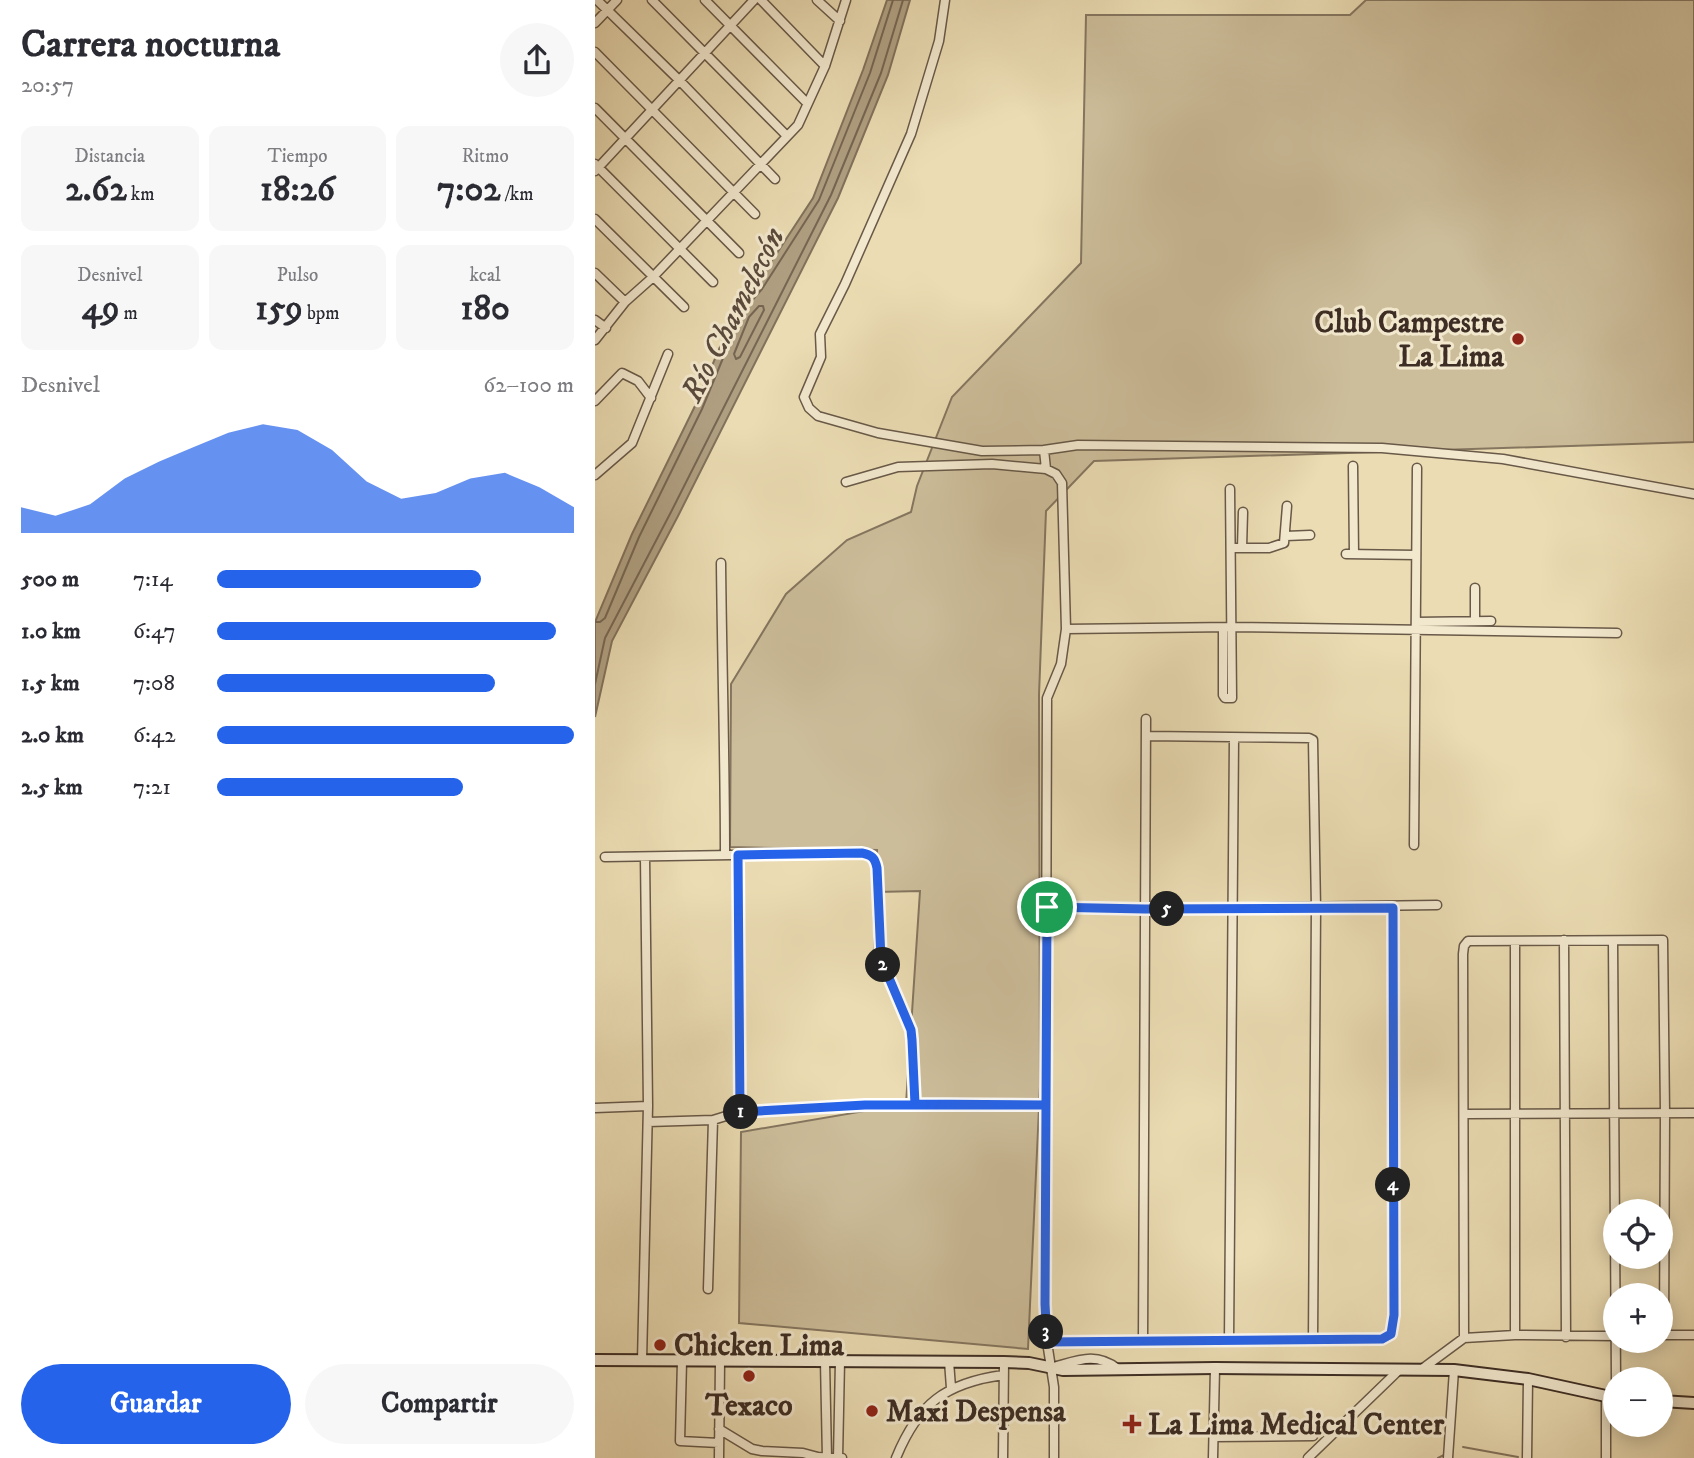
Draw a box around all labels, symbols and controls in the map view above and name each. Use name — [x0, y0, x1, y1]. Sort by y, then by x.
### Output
text: Carrera nocturna — [21, 21, 280, 69]
button: share — [500, 23, 574, 97]
text: 20:57 — [21, 71, 74, 100]
text: Distancia — [75, 145, 145, 168]
text: Tiempo — [267, 145, 328, 168]
text: Ritmo — [462, 145, 509, 168]
text: 2.62 — [65, 168, 127, 212]
text: 18:26 — [260, 168, 335, 212]
text: 7:02 — [437, 168, 500, 212]
text: km — [127, 183, 154, 206]
text: /km — [500, 183, 533, 206]
water label: Río Chamelecón — [672, 221, 795, 410]
text: Desnivel — [77, 264, 142, 287]
text: Pulso — [277, 264, 318, 287]
text: kcal — [470, 264, 501, 287]
text: 49 — [82, 287, 119, 331]
text: 159 — [255, 287, 303, 331]
text: 180 — [461, 287, 510, 331]
text: m — [119, 302, 138, 325]
text: bpm — [303, 302, 340, 325]
place label: Club Campestre La Lima — [1314, 305, 1505, 376]
marker: Club Campestre La Lima — [1510, 331, 1526, 347]
text: Desnivel — [21, 371, 100, 400]
text: 62–100 m — [483, 371, 574, 400]
text: 500 m — [21, 565, 79, 594]
text: 7:14 — [133, 565, 173, 594]
text: 1.0 km — [21, 617, 81, 646]
text: 6:47 — [133, 617, 176, 646]
text: 1.5 km — [21, 669, 80, 698]
text: 7:08 — [133, 669, 175, 698]
text: 2.0 km — [21, 721, 84, 750]
text: 6:42 — [133, 721, 176, 750]
text: 2.5 km — [21, 773, 83, 802]
text: 7:21 — [133, 773, 171, 802]
pin — [1017, 877, 1077, 937]
icon: arrive — [1028, 888, 1066, 926]
pin: 5 — [1149, 892, 1185, 926]
text: 5 — [1162, 897, 1171, 920]
pin: 2 — [865, 948, 901, 982]
text: 2 — [878, 953, 887, 976]
pin: 1 — [723, 1094, 759, 1130]
text: 1 — [737, 1100, 744, 1123]
pin: 4 — [1375, 1168, 1411, 1202]
text: 4 — [1387, 1173, 1398, 1196]
map controls — [1603, 1199, 1673, 1437]
button: locate — [1603, 1199, 1673, 1269]
button: + — [1603, 1283, 1673, 1353]
pin: 3 — [1029, 1314, 1063, 1350]
text: 3 — [1042, 1320, 1049, 1343]
place label: Chicken Lima — [674, 1328, 845, 1365]
marker: Chicken Lima — [652, 1337, 668, 1353]
button: Guardar — [21, 1364, 291, 1444]
button: Compartir — [305, 1364, 574, 1444]
button: − — [1603, 1367, 1673, 1437]
marker: Texaco — [741, 1368, 757, 1384]
place label: Texaco — [704, 1388, 793, 1425]
place label: Maxi Despensa — [886, 1394, 1067, 1431]
marker: Maxi Despensa — [864, 1403, 880, 1419]
place label: La Lima Medical Center — [1148, 1407, 1445, 1444]
marker: La Lima Medical Center — [1122, 1414, 1142, 1434]

